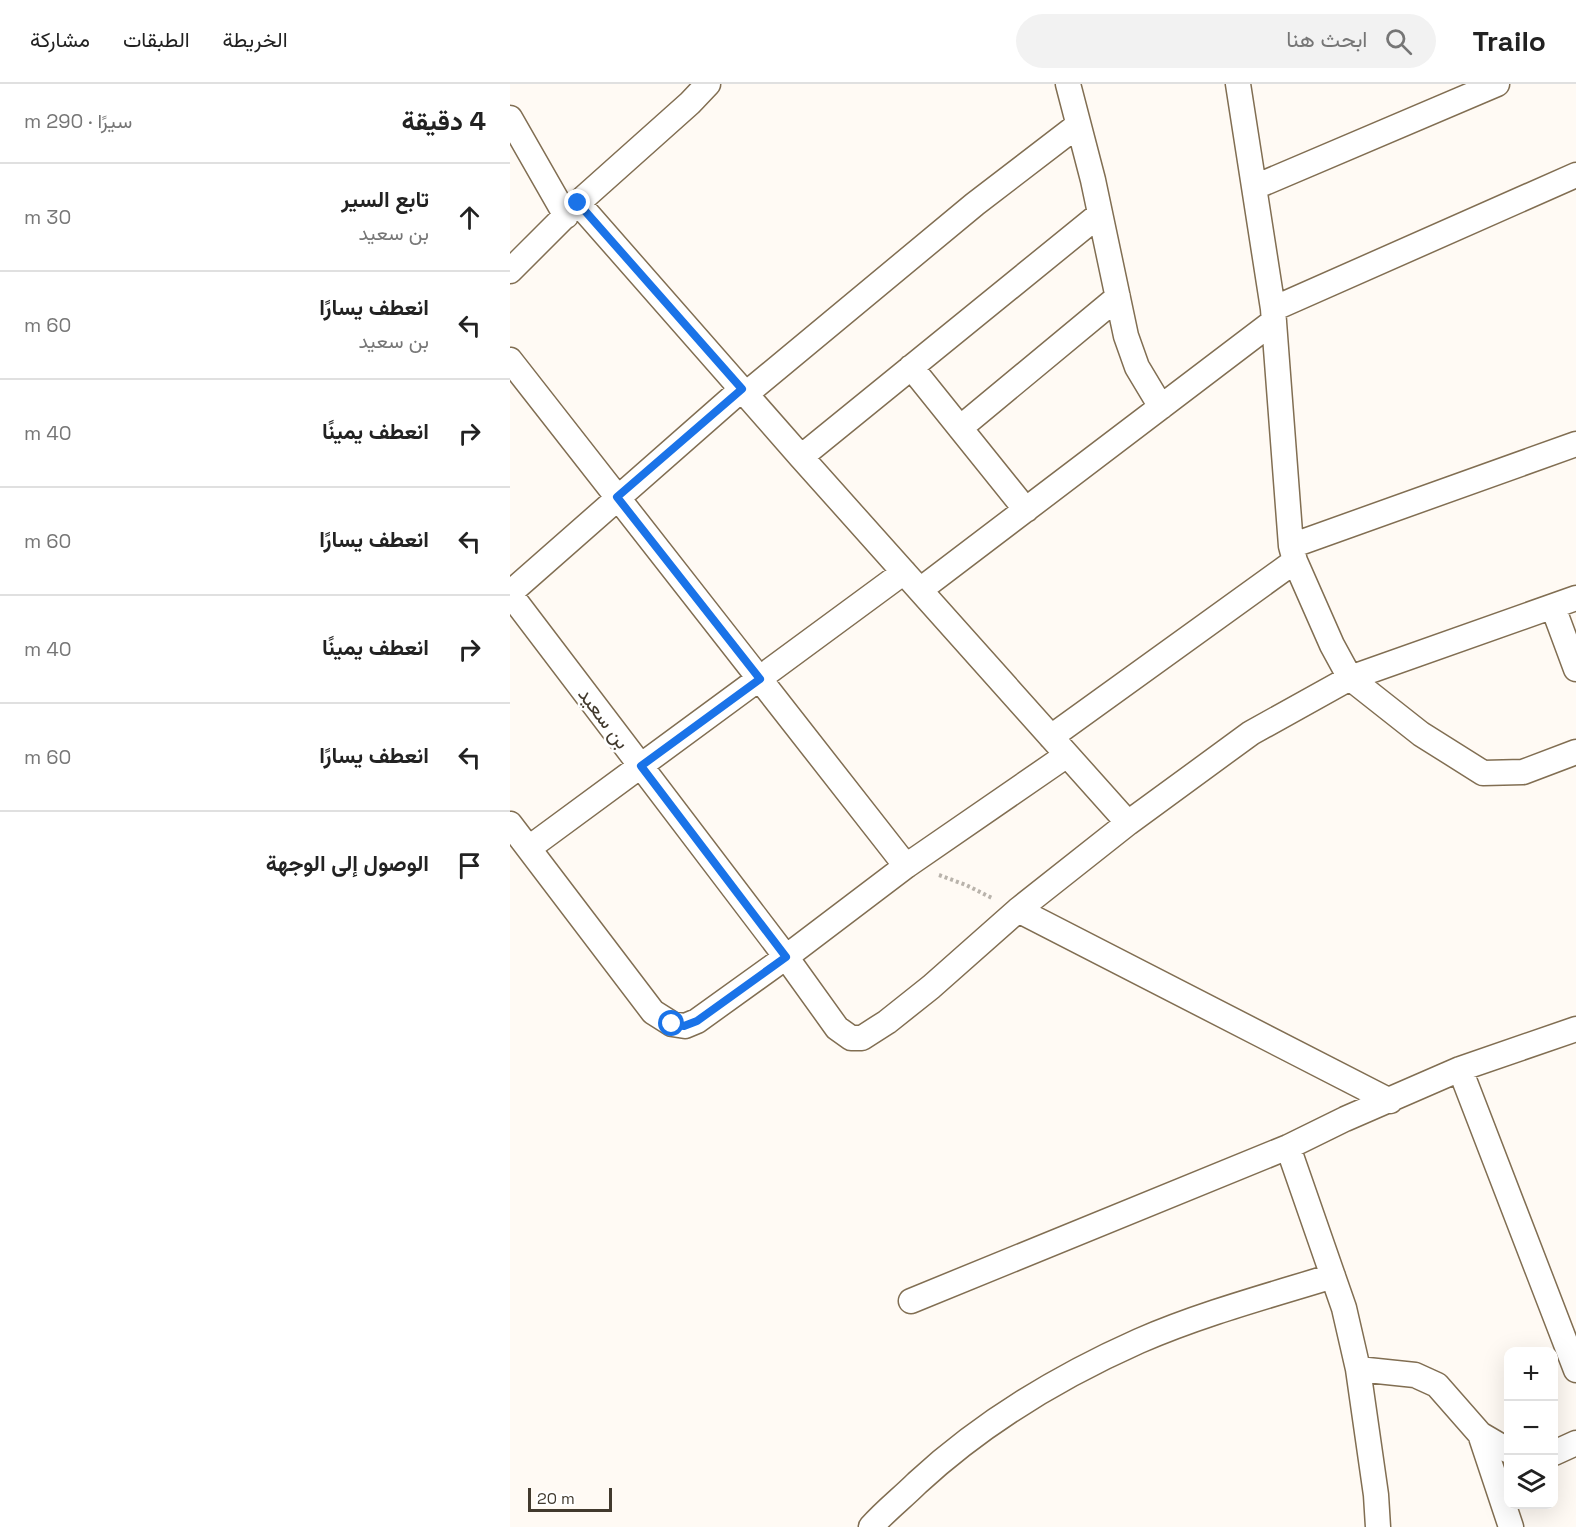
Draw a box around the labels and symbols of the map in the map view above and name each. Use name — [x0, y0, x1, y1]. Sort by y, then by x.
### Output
route end — [564, 189, 590, 215]
street label: بن سعيد — [572, 682, 636, 754]
route start — [658, 1010, 684, 1036]
scale bar — [528, 1485, 612, 1512]

